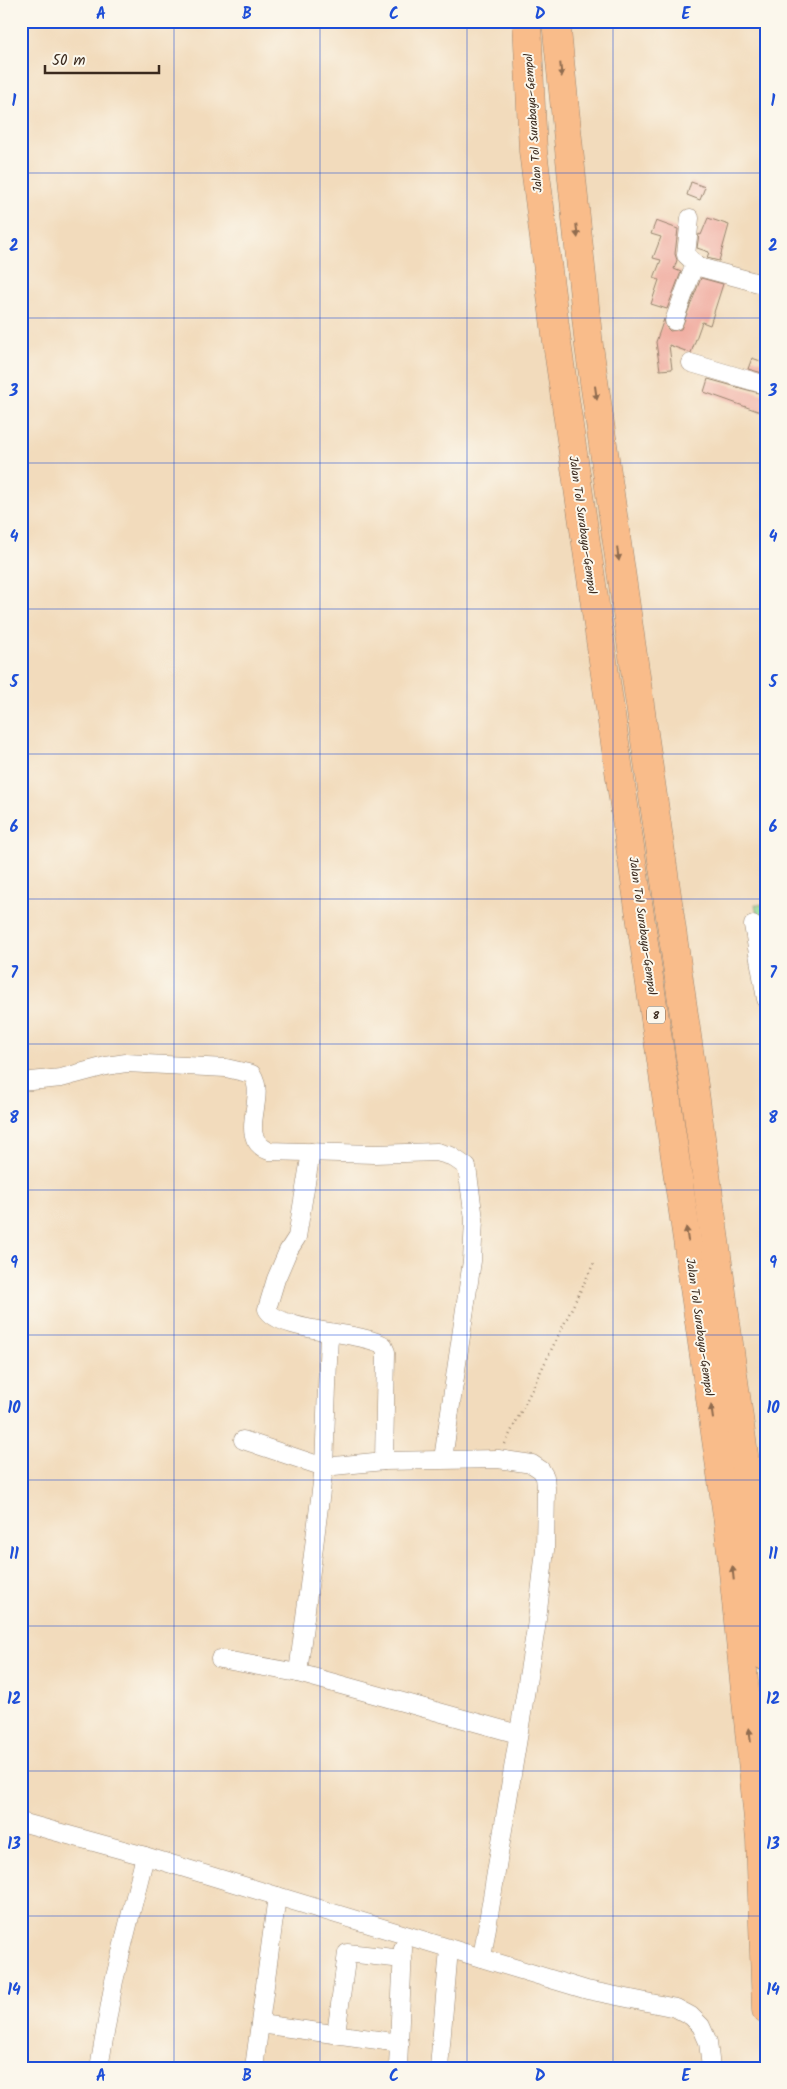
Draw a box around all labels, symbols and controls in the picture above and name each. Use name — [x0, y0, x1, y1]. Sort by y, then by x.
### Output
text: A — [96, 2, 106, 27]
text: B — [242, 2, 252, 27]
text: C — [389, 2, 399, 27]
text: D — [535, 2, 546, 27]
text: E — [682, 2, 692, 27]
scale bar — [45, 42, 159, 74]
text: 50 m — [52, 49, 86, 73]
street label: Jalan Tol Surabaya–Gempol — [519, 53, 548, 193]
one-way arrow — [557, 62, 565, 78]
text: 1 — [12, 89, 17, 114]
text: 1 — [771, 89, 776, 114]
one-way arrow — [573, 224, 581, 240]
text: 2 — [9, 234, 19, 259]
text: 2 — [768, 234, 778, 259]
text: 3 — [9, 379, 19, 404]
text: 3 — [768, 379, 778, 404]
one-way arrow — [592, 385, 600, 401]
street label: Jalan Tol Surabaya–Gempol — [563, 455, 602, 595]
text: 4 — [10, 525, 19, 550]
text: 4 — [769, 525, 778, 550]
one-way arrow — [615, 546, 623, 562]
text: 5 — [9, 670, 20, 695]
text: 5 — [768, 670, 779, 695]
text: 6 — [10, 815, 19, 840]
text: 6 — [769, 815, 778, 840]
street label: Jalan Tol Surabaya–Gempol — [623, 856, 662, 996]
text: 7 — [10, 961, 18, 986]
text: 7 — [769, 961, 777, 986]
road number: 8 — [647, 1006, 665, 1024]
text: 8 — [9, 1106, 19, 1131]
text: 8 — [768, 1106, 778, 1131]
one-way arrow — [683, 1225, 691, 1241]
text: 9 — [10, 1251, 18, 1276]
text: 9 — [769, 1251, 777, 1276]
street label: Jalan Tol Surabaya–Gempol — [680, 1257, 719, 1397]
text: 10 — [7, 1396, 21, 1421]
text: 10 — [766, 1396, 780, 1421]
one-way arrow — [708, 1404, 716, 1420]
text: 11 — [9, 1542, 19, 1567]
text: 11 — [768, 1542, 778, 1567]
one-way arrow — [729, 1565, 737, 1581]
text: 12 — [7, 1687, 21, 1712]
text: 12 — [766, 1687, 780, 1712]
one-way arrow — [746, 1726, 754, 1742]
text: 13 — [7, 1832, 21, 1857]
text: 13 — [766, 1832, 780, 1857]
text: 14 — [7, 1978, 21, 2003]
text: 14 — [766, 1978, 780, 2003]
text: A — [96, 2064, 106, 2089]
text: B — [242, 2064, 252, 2089]
text: C — [389, 2064, 399, 2089]
text: D — [535, 2064, 546, 2089]
text: E — [682, 2064, 692, 2089]

